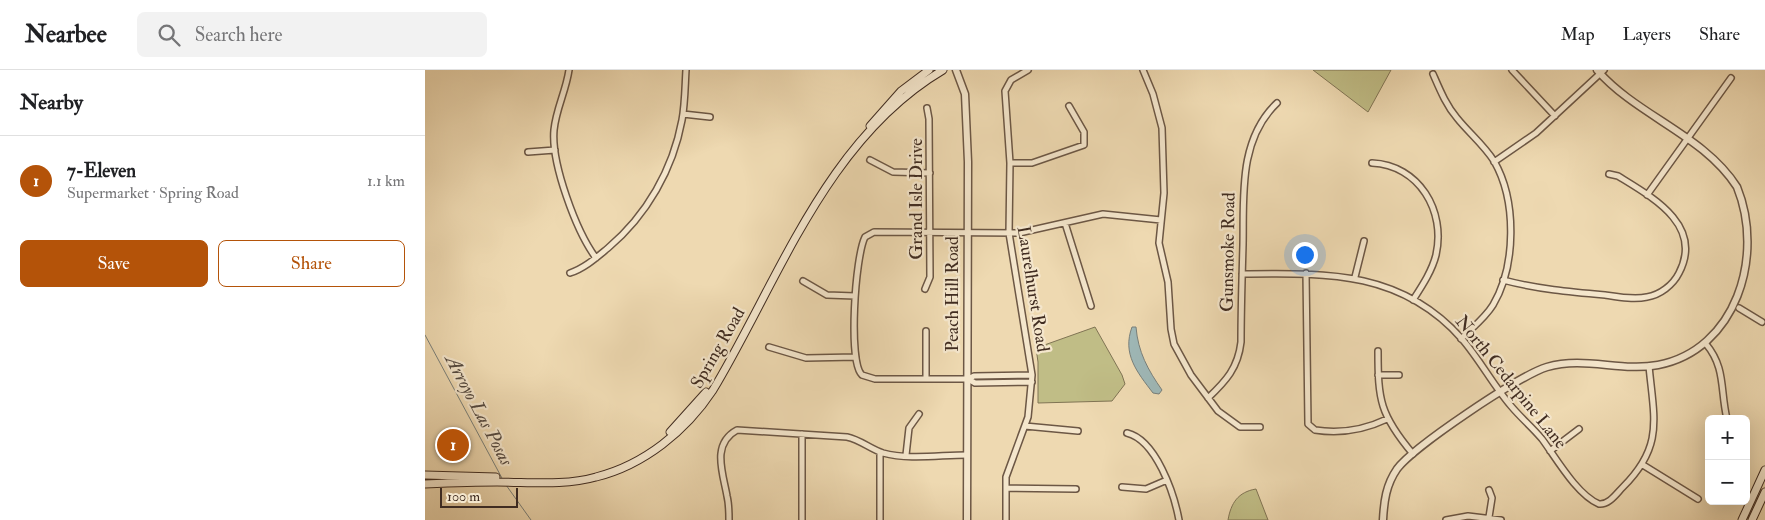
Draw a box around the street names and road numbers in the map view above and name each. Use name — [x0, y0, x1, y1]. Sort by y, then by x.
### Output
street label: Grand Isle Drive — [905, 138, 928, 260]
street label: Gunsmoke Road — [1215, 192, 1241, 312]
street label: Laurelhurst Road — [1012, 224, 1054, 354]
street label: Peach Hill Road — [941, 236, 964, 352]
street label: Spring Road — [686, 303, 751, 393]
street label: North Cedarpine Lane — [1450, 310, 1572, 454]

